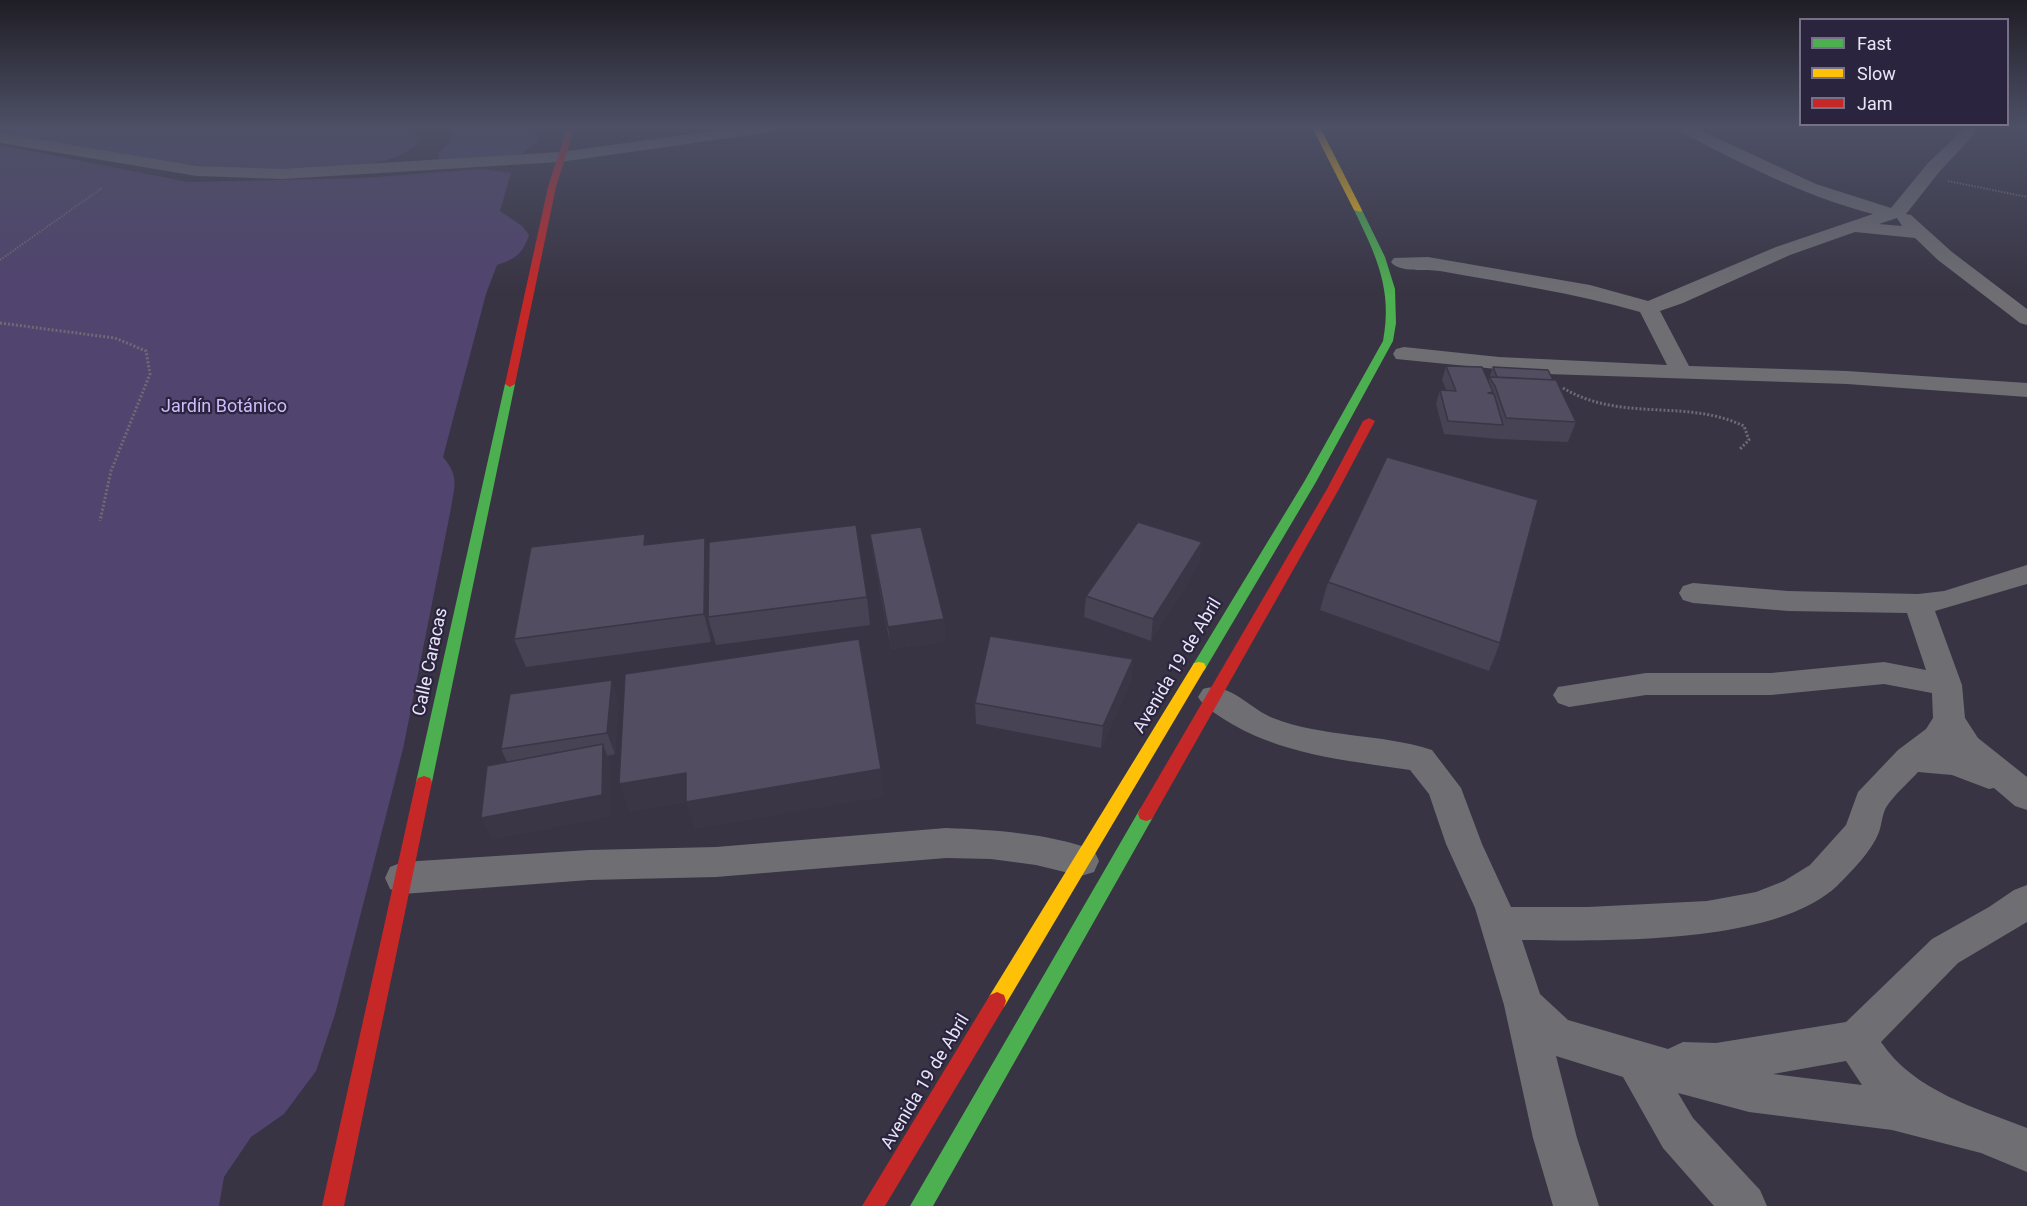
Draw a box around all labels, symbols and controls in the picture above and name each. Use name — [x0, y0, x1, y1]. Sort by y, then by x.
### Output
legend — [1799, 18, 2009, 126]
text: Fast — [1857, 33, 1892, 54]
text: Slow — [1857, 63, 1896, 84]
text: Jam — [1857, 93, 1893, 114]
park label: Jardín Botánico — [161, 396, 287, 418]
street label: Avenida 19 de Abril — [1129, 595, 1227, 737]
street label: Calle Caracas — [409, 606, 453, 718]
street label: Avenida 19 de Abril — [877, 1011, 975, 1153]

